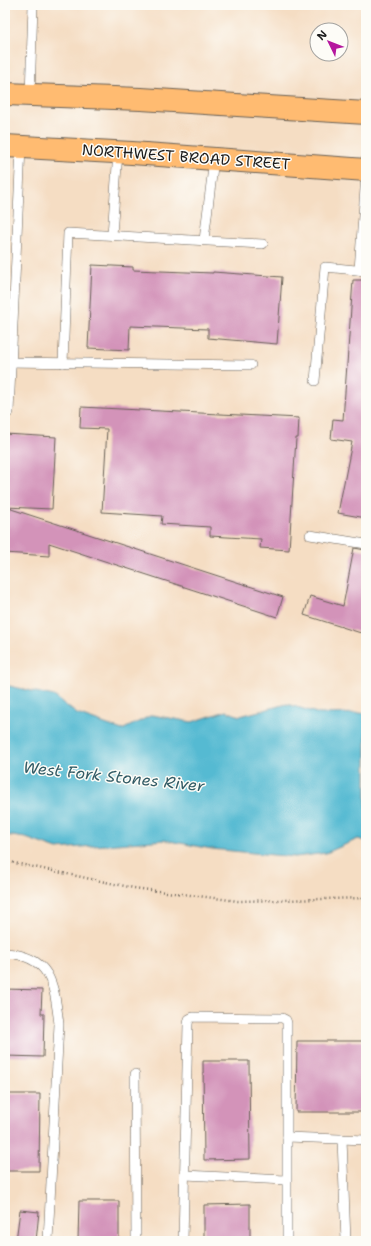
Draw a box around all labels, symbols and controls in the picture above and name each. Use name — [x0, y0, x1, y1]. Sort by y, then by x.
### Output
north arrow — [309, 22, 349, 62]
text: N — [314, 27, 331, 44]
street label: NORTHWEST BROAD STREET — [81, 140, 291, 174]
water label: West Fork Stones River — [22, 757, 206, 797]

